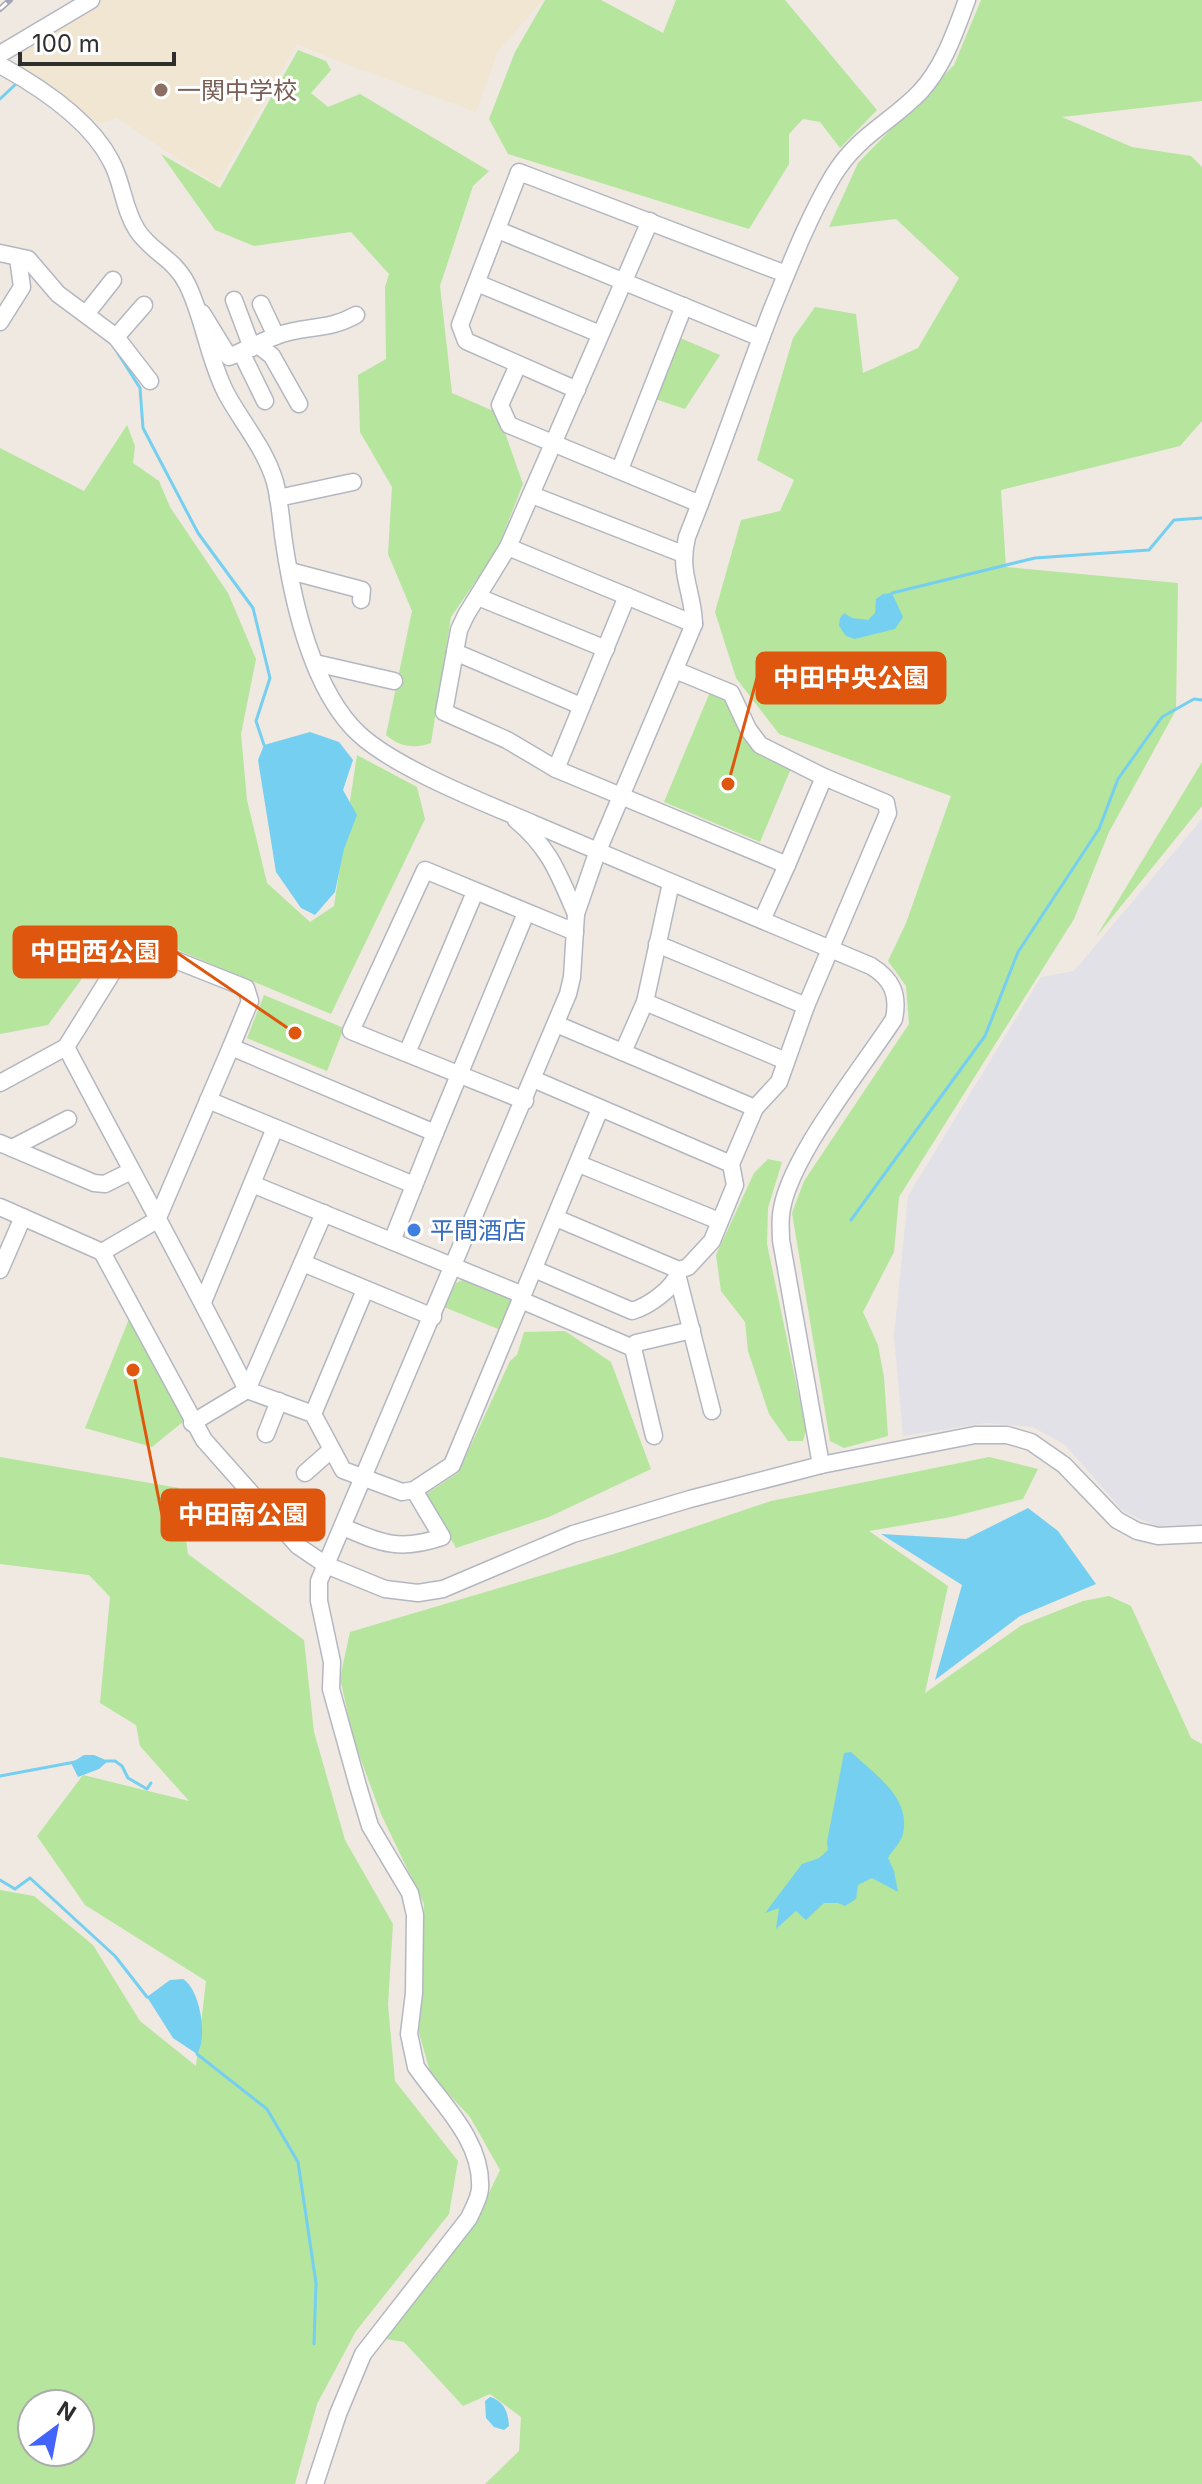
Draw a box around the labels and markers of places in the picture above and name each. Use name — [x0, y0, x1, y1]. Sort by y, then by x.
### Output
place label: 一関中学校 — [177, 76, 297, 105]
marker: 一関中学校 — [152, 81, 170, 99]
callout: 中田中央公園 — [757, 653, 945, 703]
callout: 中田西公園 — [14, 927, 176, 977]
place label: 平間酒店 — [430, 1216, 526, 1245]
marker: 平間酒店 — [405, 1221, 423, 1239]
callout: 中田南公園 — [162, 1490, 324, 1540]

